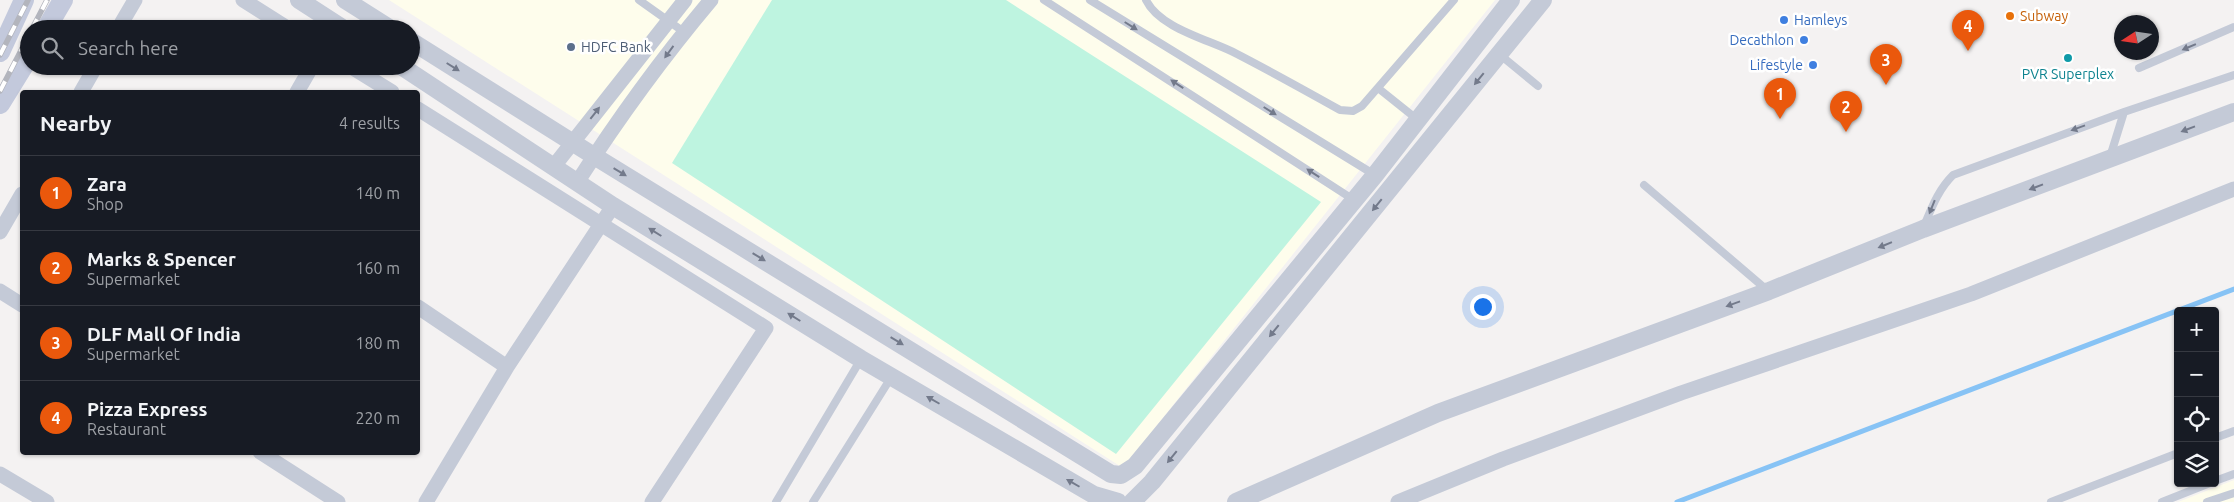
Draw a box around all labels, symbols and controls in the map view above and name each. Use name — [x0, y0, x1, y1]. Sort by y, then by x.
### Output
place label: Subway — [2020, 8, 2069, 24]
pin: 4 — [1952, 10, 1984, 51]
marker: Subway — [2004, 10, 2016, 22]
place label: Hamleys — [1794, 12, 1847, 28]
marker: Hamleys — [1778, 14, 1790, 26]
north arrow — [2114, 15, 2159, 60]
search box — [20, 20, 420, 75]
one-way arrow — [1125, 21, 1138, 30]
place label: Decathlon — [1729, 32, 1794, 48]
icon: search — [38, 34, 66, 62]
marker: Decathlon — [1798, 34, 1810, 46]
text: Search here — [78, 37, 178, 59]
place label: HDFC Bank — [581, 39, 651, 55]
marker: HDFC Bank — [565, 41, 577, 53]
one-way arrow — [2182, 43, 2196, 51]
pin: 3 — [1870, 44, 1902, 85]
one-way arrow — [664, 45, 675, 58]
marker: PVR Superplex — [2062, 52, 2074, 64]
place label: Lifestyle — [1750, 57, 1803, 73]
marker: Lifestyle — [1807, 59, 1819, 71]
one-way arrow — [446, 63, 459, 72]
place label: PVR Superplex — [2022, 66, 2114, 82]
one-way arrow — [1474, 72, 1485, 85]
pin: 1 — [1764, 78, 1796, 119]
one-way arrow — [1171, 80, 1184, 89]
pin: 2 — [1830, 91, 1862, 132]
one-way arrow — [1263, 106, 1276, 115]
one-way arrow — [589, 107, 600, 120]
text: Nearby — [40, 111, 111, 135]
text: 4 results — [339, 114, 400, 132]
one-way arrow — [2071, 125, 2085, 133]
one-way arrow — [2181, 126, 2196, 133]
one-way arrow — [613, 167, 627, 177]
one-way arrow — [1306, 169, 1320, 178]
text: Zara — [87, 173, 127, 195]
one-way arrow — [2029, 183, 2044, 191]
text: 1 — [51, 184, 61, 202]
text: 140 m — [355, 184, 400, 202]
text: Shop — [87, 195, 123, 213]
one-way arrow — [1371, 198, 1382, 211]
one-way arrow — [1927, 200, 1935, 214]
one-way arrow — [649, 227, 662, 237]
one-way arrow — [1877, 241, 1892, 249]
text: Marks & Spencer — [87, 248, 236, 270]
one-way arrow — [752, 252, 765, 261]
text: 2 — [51, 259, 61, 277]
text: 160 m — [355, 259, 400, 277]
text: Supermarket — [87, 270, 180, 288]
your location — [1470, 294, 1496, 320]
one-way arrow — [1726, 301, 1741, 308]
map controls — [2174, 307, 2219, 487]
button: + — [2174, 307, 2219, 352]
one-way arrow — [787, 313, 800, 322]
text: DLF Mall Of India — [87, 323, 241, 345]
one-way arrow — [1269, 324, 1280, 337]
text: 3 — [51, 334, 61, 352]
text: 180 m — [355, 334, 400, 352]
one-way arrow — [891, 337, 904, 346]
text: Supermarket — [87, 345, 180, 363]
button: − — [2174, 352, 2219, 397]
one-way arrow — [927, 396, 940, 405]
button: locate — [2174, 397, 2219, 442]
text: Pizza Express — [87, 398, 207, 420]
text: 4 — [51, 409, 61, 427]
text: 220 m — [355, 409, 400, 427]
text: Restaurant — [87, 420, 166, 438]
button: layers — [2174, 442, 2219, 487]
one-way arrow — [1167, 450, 1178, 463]
one-way arrow — [1067, 478, 1080, 487]

